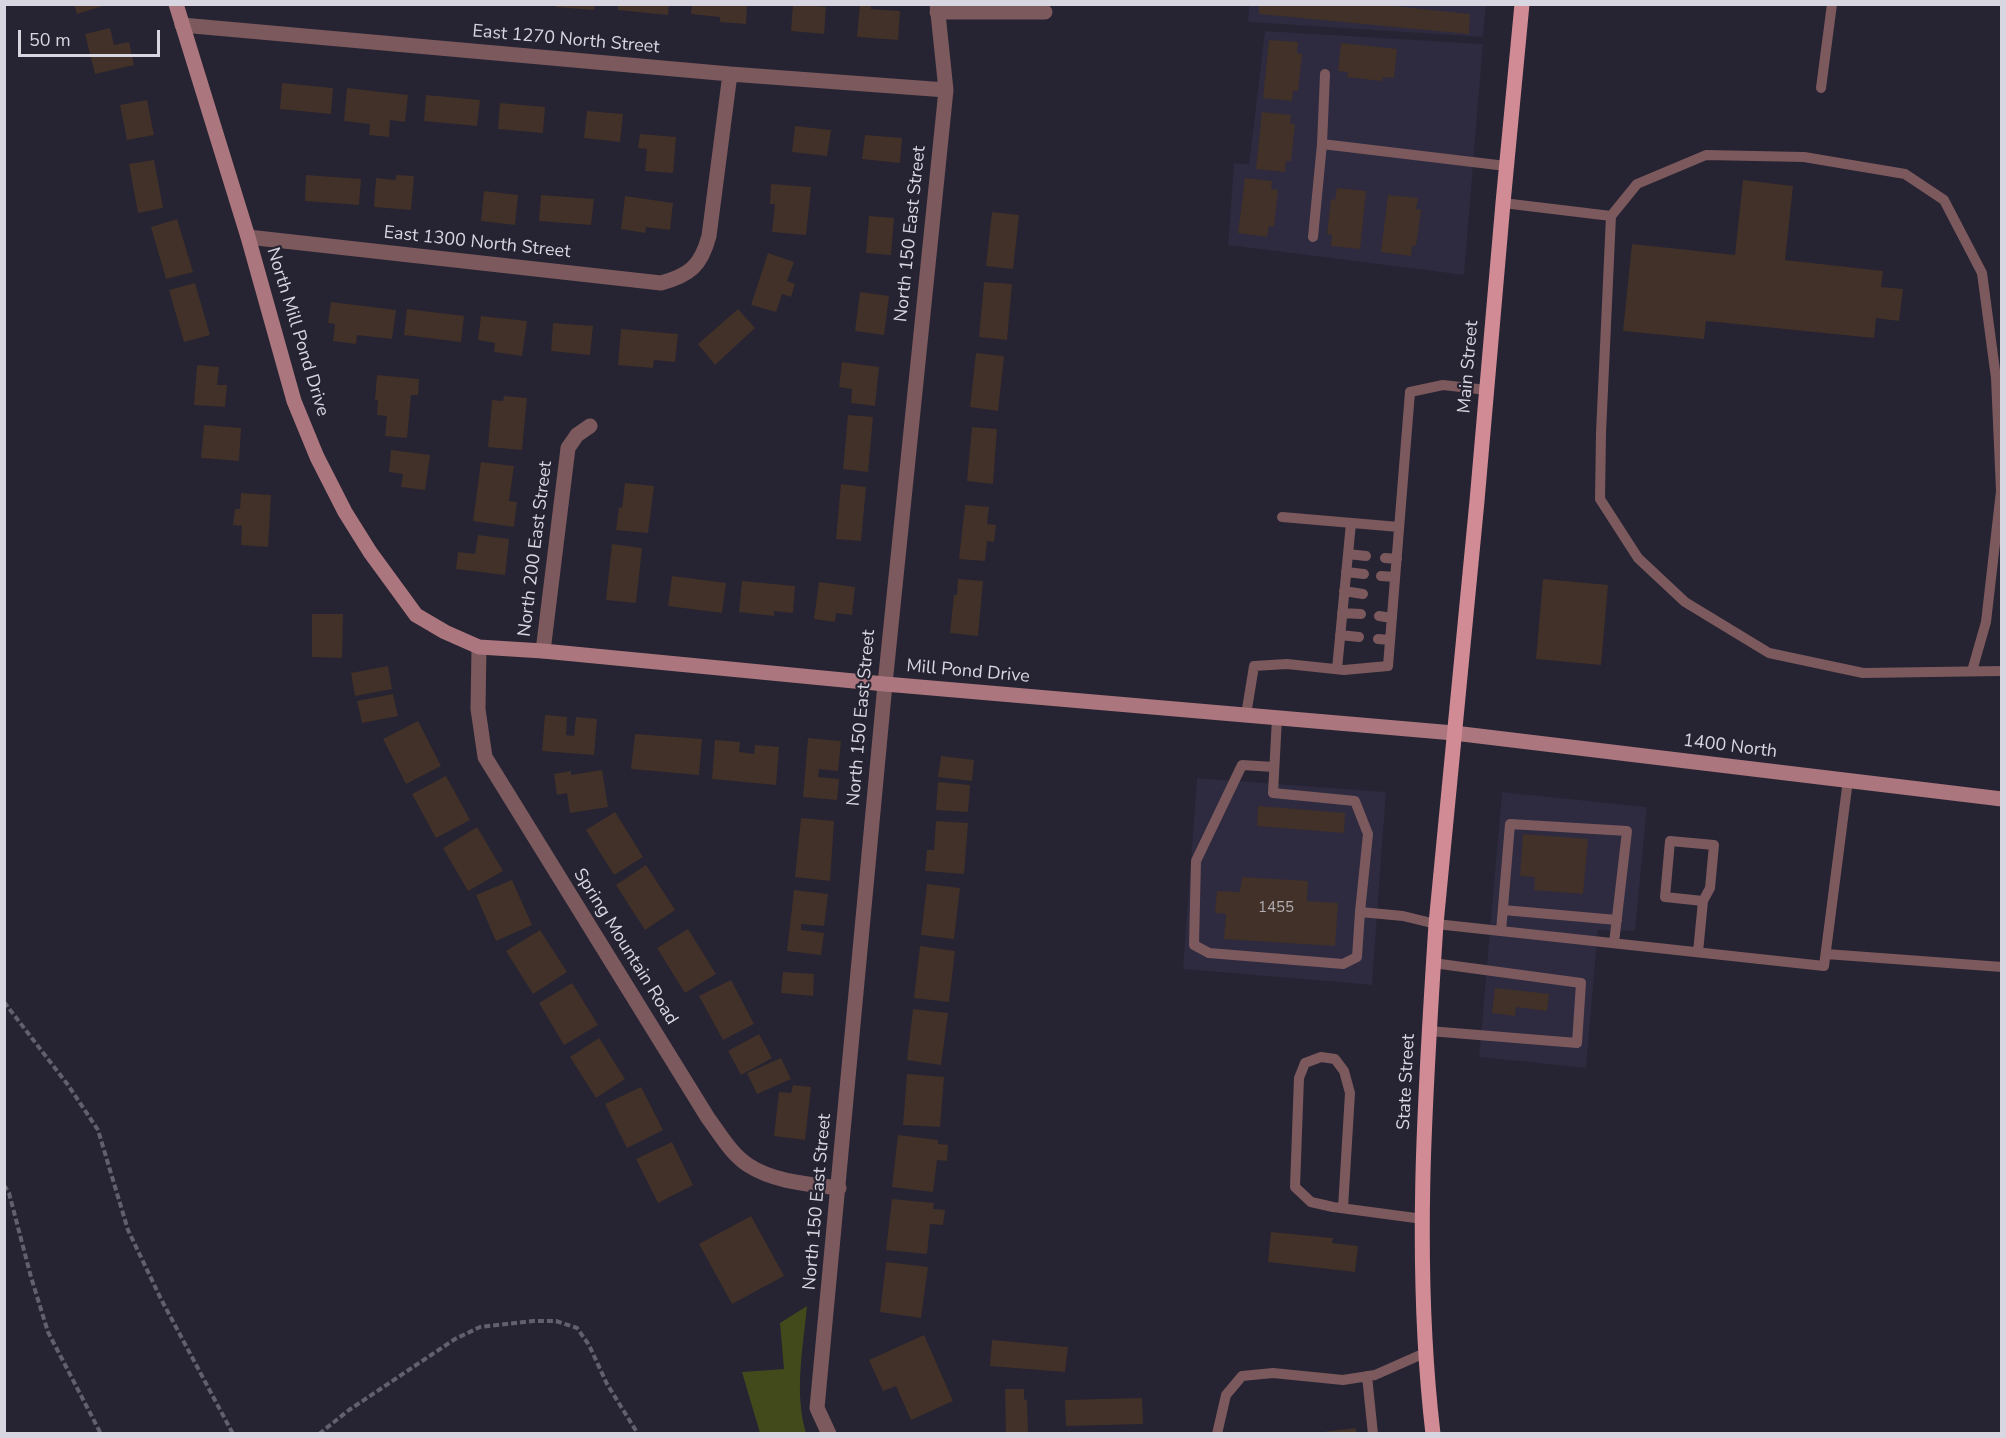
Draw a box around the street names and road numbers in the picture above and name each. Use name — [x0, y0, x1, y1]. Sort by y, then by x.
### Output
street label: East 1270 North Street — [472, 21, 660, 59]
street label: North 150 East Street — [891, 145, 931, 323]
street label: East 1300 North Street — [383, 222, 571, 264]
street label: North Mill Pond Drive — [261, 245, 333, 419]
street label: Main Street — [1454, 320, 1484, 414]
street label: North 200 East Street — [514, 460, 558, 638]
street label: North 150 East Street — [844, 629, 880, 807]
street label: Mill Pond Drive — [905, 656, 1031, 688]
street label: 1400 North — [1682, 731, 1778, 763]
street label: Spring Mountain Road — [568, 865, 682, 1029]
street label: State Street — [1394, 1033, 1420, 1131]
street label: North 150 East Street — [800, 1113, 836, 1291]

